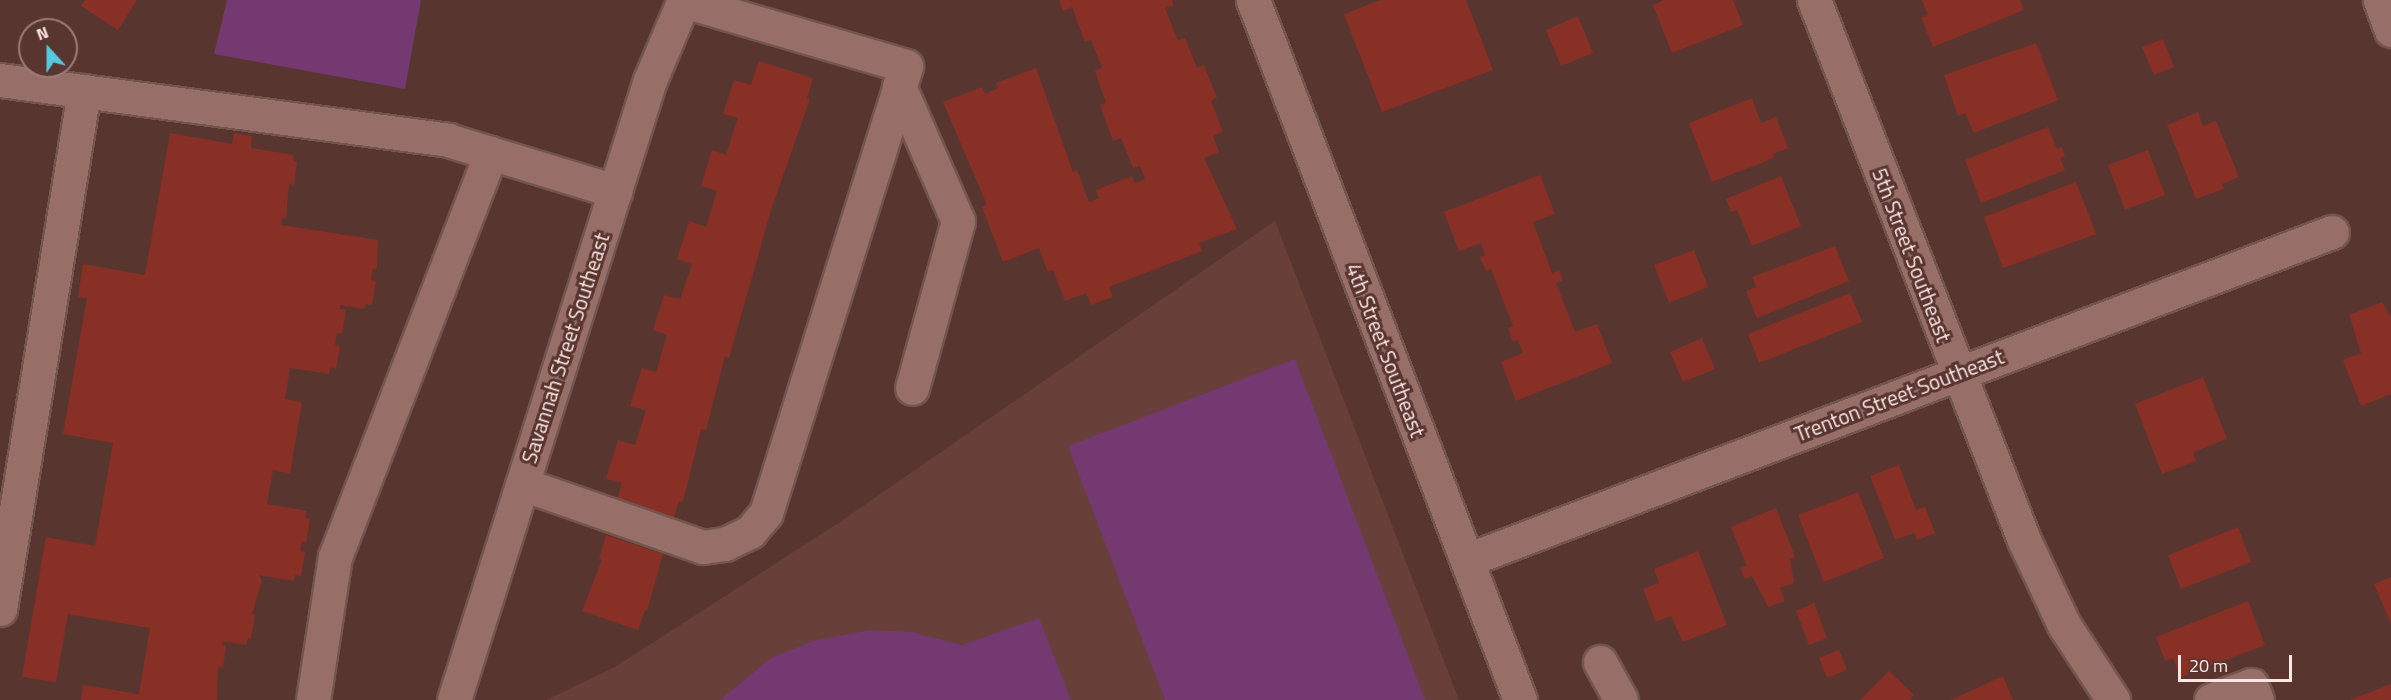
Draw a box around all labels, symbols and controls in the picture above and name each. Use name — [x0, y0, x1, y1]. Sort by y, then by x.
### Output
north arrow — [18, 18, 78, 78]
text: N — [33, 20, 52, 46]
street label: 5th Street Southeast — [1867, 164, 1957, 346]
street label: Savannah Street Southeast — [516, 230, 614, 466]
street label: 4th Street Southeast — [1341, 259, 1431, 441]
street label: Trenton Street Southeast — [1791, 344, 2007, 446]
scale bar — [2181, 643, 2295, 681]
text: 20 m — [2189, 652, 2228, 679]

